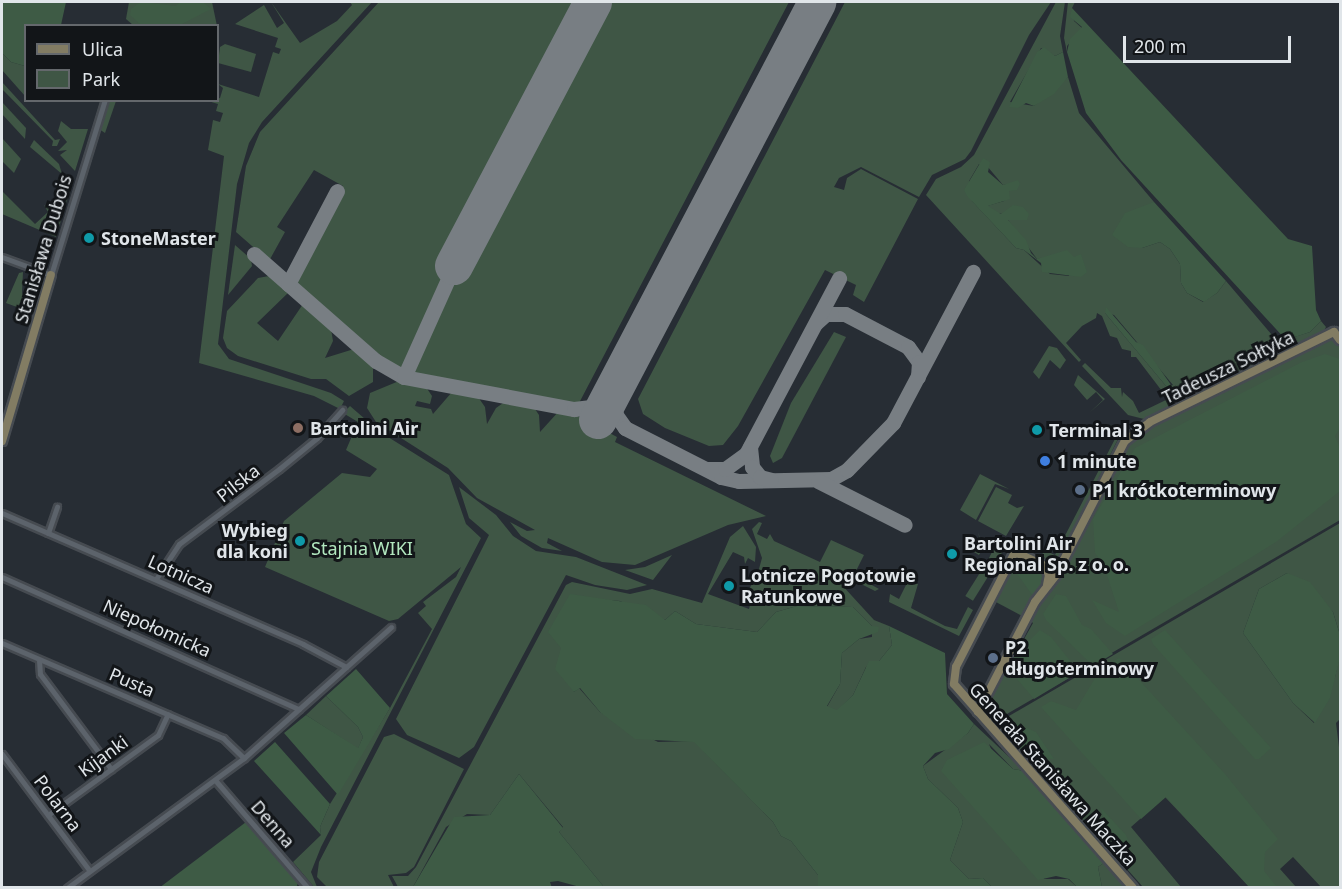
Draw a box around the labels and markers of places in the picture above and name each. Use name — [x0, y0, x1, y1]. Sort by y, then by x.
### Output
place label: StoneMaster — [101, 227, 216, 249]
marker: StoneMaster — [82, 231, 96, 245]
place label: Bartolini Air — [310, 417, 418, 439]
place label: Terminal 3 — [1049, 419, 1143, 441]
marker: Bartolini Air — [291, 421, 305, 435]
marker: Terminal 3 — [1030, 423, 1044, 437]
place label: 1 minute — [1057, 450, 1137, 472]
marker: 1 minute — [1038, 454, 1052, 468]
place label: P1 krótkoterminowy — [1092, 479, 1276, 501]
marker: P1 krótkoterminowy — [1073, 483, 1087, 497]
place label: Wybieg dla koni — [216, 520, 288, 562]
place label: Bartolini Air Regional Sp. z o. o. — [964, 533, 1129, 576]
marker: Wybieg dla koni — [293, 534, 307, 548]
marker: Bartolini Air Regional Sp. z o. o. — [945, 547, 959, 561]
place label: Lotnicze Pogotowie Ratunkowe — [741, 565, 916, 608]
marker: Lotnicze Pogotowie Ratunkowe — [722, 579, 736, 593]
place label: P2 długoterminowy — [1005, 637, 1154, 680]
marker: P2 długoterminowy — [986, 651, 1000, 665]

